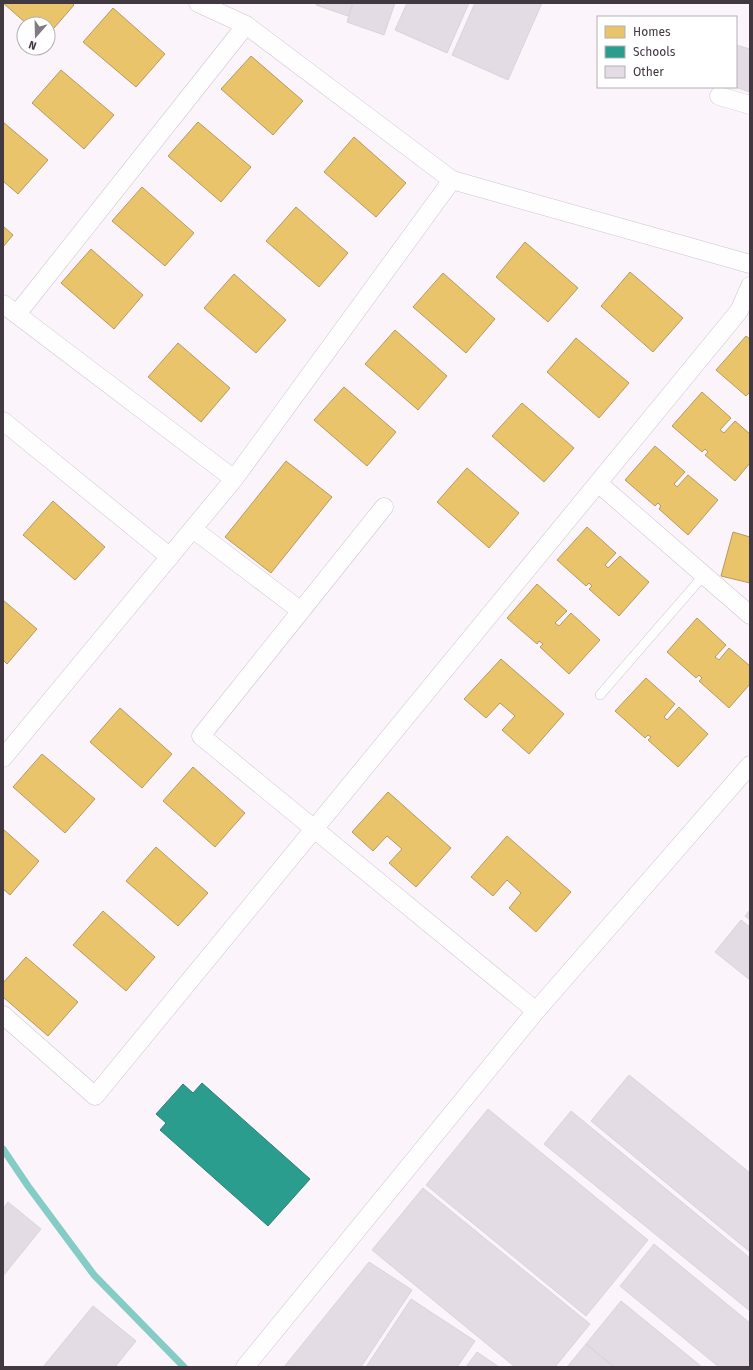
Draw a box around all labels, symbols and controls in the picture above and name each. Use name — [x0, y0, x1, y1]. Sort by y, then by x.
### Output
north arrow — [16, 16, 56, 56]
legend — [597, 16, 737, 88]
text: Homes — [633, 25, 671, 39]
text: N — [27, 38, 38, 52]
text: Schools — [633, 45, 676, 59]
text: Other — [633, 65, 664, 79]

